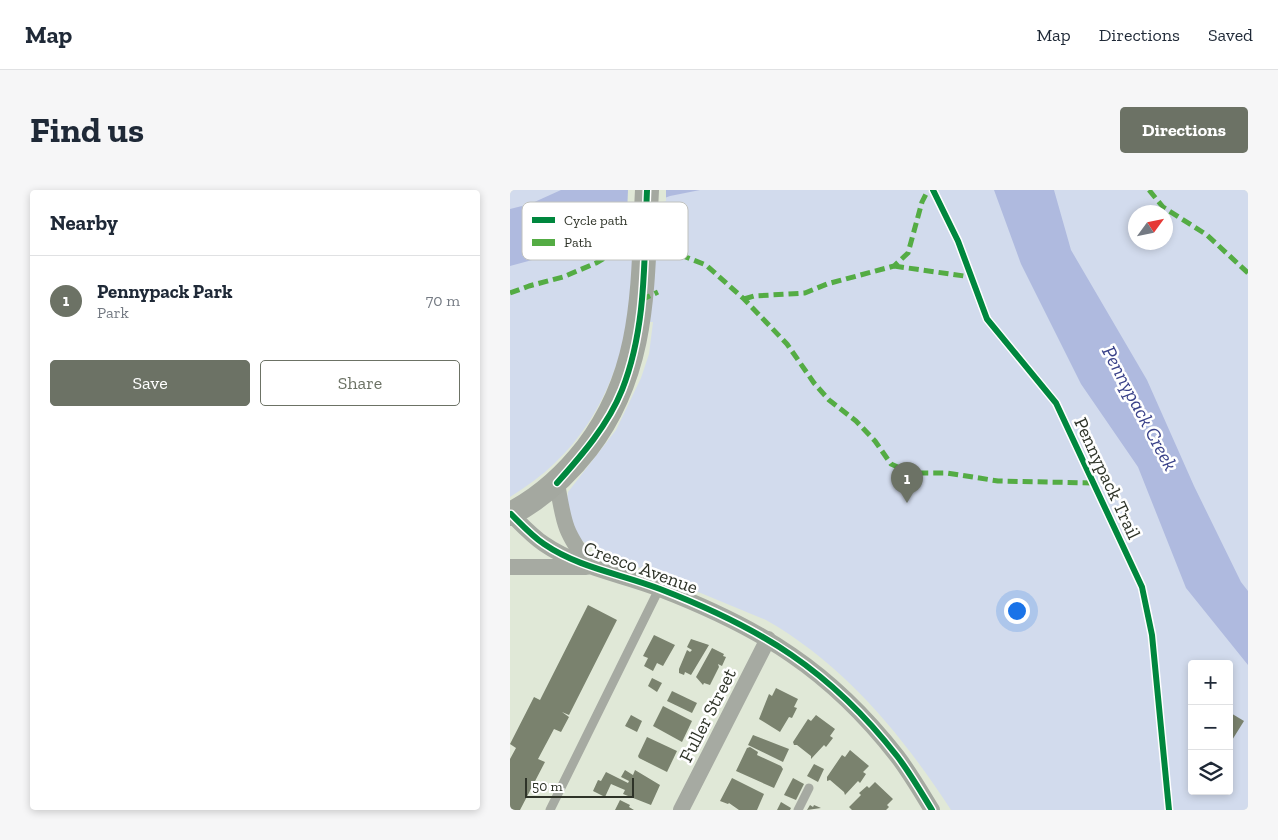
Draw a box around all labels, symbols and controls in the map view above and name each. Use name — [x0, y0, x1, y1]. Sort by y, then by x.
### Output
text: Map — [25, 20, 72, 49]
text: Map — [1036, 24, 1071, 46]
text: Directions — [1099, 24, 1180, 46]
text: Saved — [1208, 24, 1253, 46]
button: Directions — [1120, 107, 1248, 153]
text: Find us — [30, 109, 144, 151]
legend — [522, 202, 688, 260]
north arrow — [1128, 205, 1173, 250]
text: Nearby — [50, 210, 118, 235]
text: Cycle path — [564, 212, 628, 229]
text: Path — [564, 234, 592, 251]
text: Pennypack Park — [97, 280, 232, 303]
text: 1 — [63, 291, 69, 310]
text: 70 m — [426, 291, 460, 310]
text: Park — [97, 303, 129, 322]
water label: Pennypack Creek — [1097, 342, 1183, 475]
button: Save — [50, 360, 250, 406]
button: Share — [260, 360, 460, 406]
street label: Pennypack Trail — [1069, 414, 1146, 543]
pin: 1 — [891, 462, 923, 503]
street label: Cresco Avenue — [581, 536, 701, 599]
your location — [1004, 598, 1030, 624]
map controls — [1188, 660, 1233, 795]
button: + — [1188, 660, 1233, 705]
street label: Fuller Street — [674, 664, 741, 766]
button: − — [1188, 705, 1233, 750]
button: layers — [1188, 750, 1233, 795]
scale bar — [525, 775, 634, 798]
text: 50 m — [532, 778, 563, 795]

